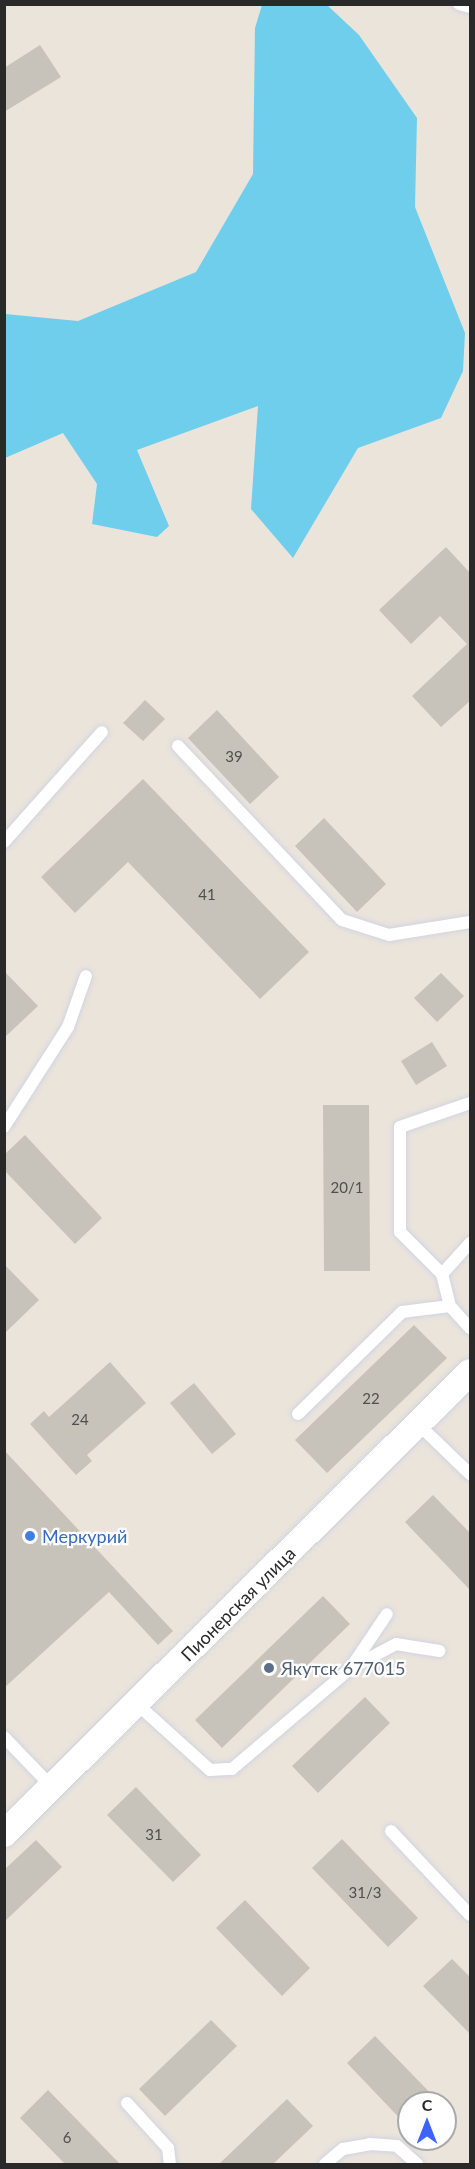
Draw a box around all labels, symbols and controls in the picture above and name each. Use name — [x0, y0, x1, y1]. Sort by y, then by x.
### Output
house number: 39 — [225, 748, 243, 766]
house number: 41 — [198, 886, 216, 904]
house number: 20/1 — [331, 1179, 363, 1197]
house number: 22 — [362, 1390, 380, 1408]
house number: 24 — [71, 1411, 89, 1429]
place label: Меркурий — [42, 1525, 127, 1547]
marker: Меркурий — [23, 1529, 37, 1543]
street label: Пионерская улица — [176, 1542, 300, 1666]
place label: Якутск 677015 — [281, 1657, 405, 1679]
marker: Якутск 677015 — [262, 1661, 276, 1675]
house number: 31 — [145, 1826, 163, 1844]
house number: 31/3 — [349, 1884, 381, 1902]
north arrow — [397, 2091, 457, 2151]
text: С — [422, 2095, 432, 2114]
house number: 6 — [63, 2129, 71, 2147]

